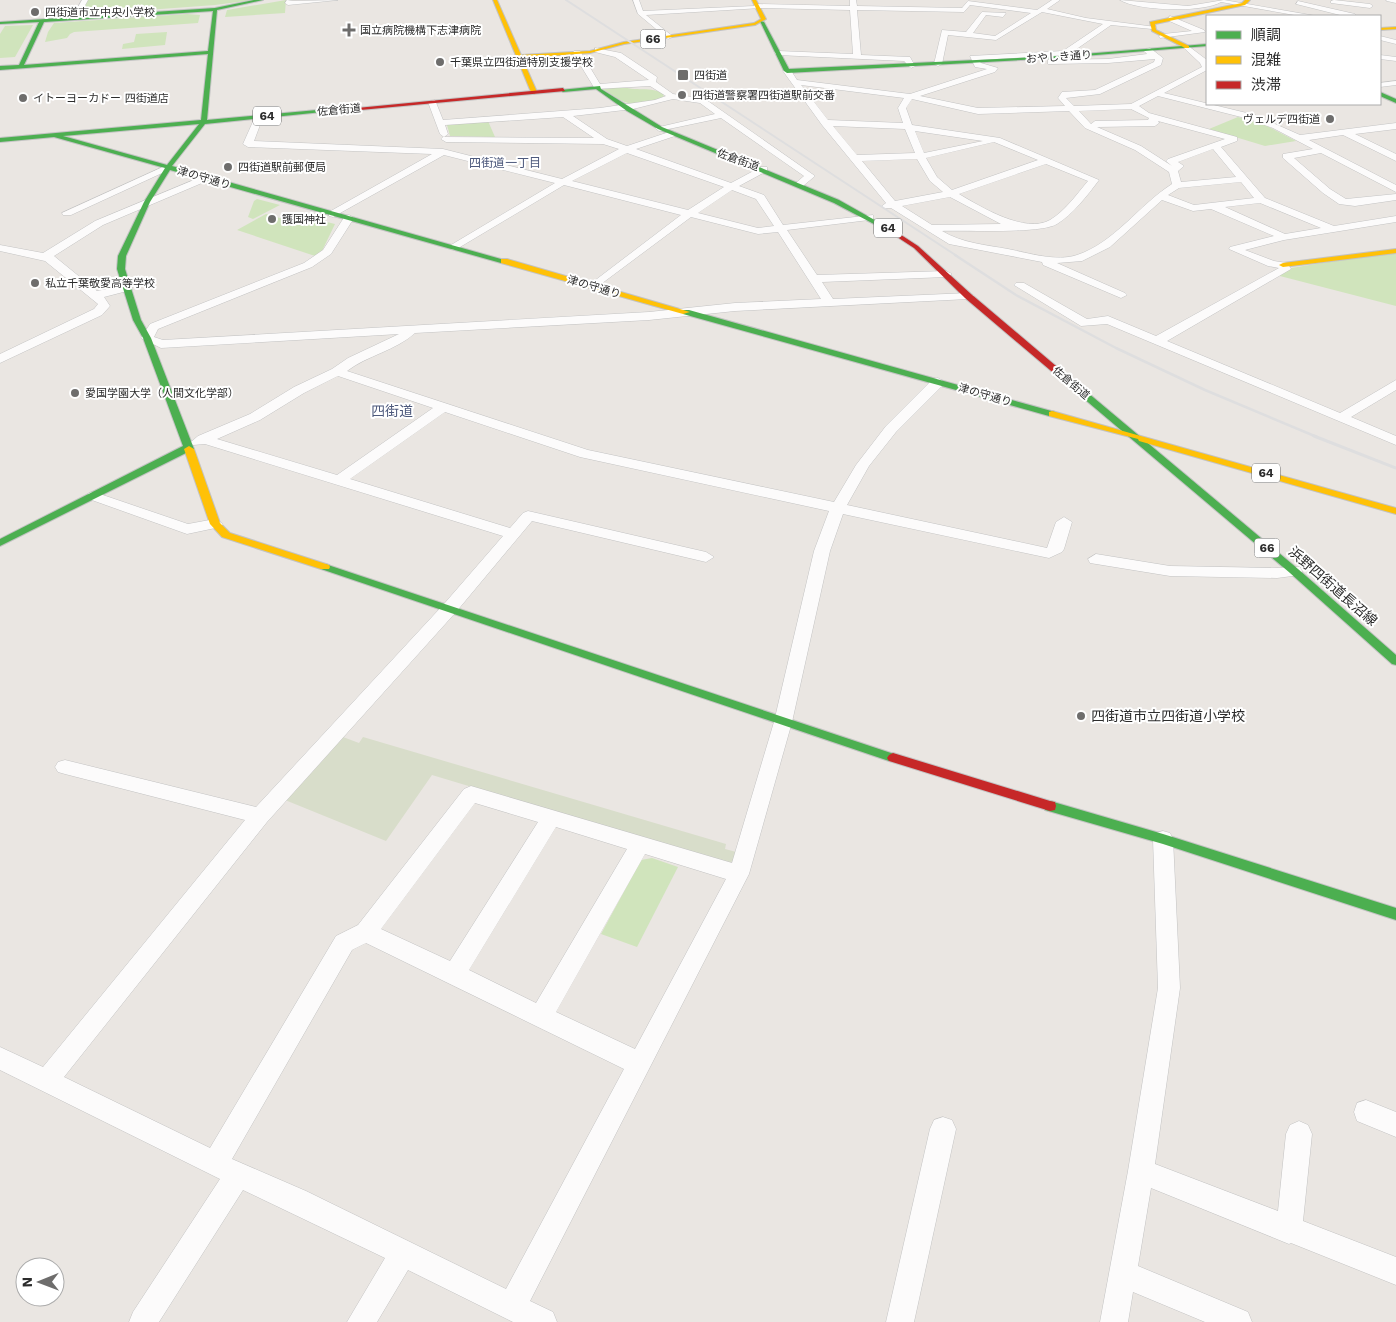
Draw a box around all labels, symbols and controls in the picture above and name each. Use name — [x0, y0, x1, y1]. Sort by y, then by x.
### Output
marker: 四街道市立中央小学校 — [29, 6, 41, 18]
place label: 四街道市立中央小学校 — [45, 6, 155, 19]
legend — [1206, 15, 1381, 105]
marker: 国立病院機構下志津病院 — [342, 23, 356, 37]
place label: 国立病院機構下志津病院 — [360, 24, 481, 37]
text: 順調 — [1251, 26, 1281, 44]
road number: 66 — [640, 30, 666, 48]
street label: おやしき通り — [1026, 48, 1092, 66]
text: 混雑 — [1251, 51, 1281, 69]
marker: 千葉県立四街道特別支援学校 — [434, 56, 446, 68]
place label: 千葉県立四街道特別支援学校 — [450, 56, 593, 69]
marker: 四街道 — [676, 68, 690, 82]
place label: 四街道 — [694, 69, 727, 82]
text: 渋滞 — [1251, 76, 1281, 94]
marker: 四街道警察署四街道駅前交番 — [676, 89, 688, 101]
place label: 四街道警察署四街道駅前交番 — [692, 89, 835, 102]
marker: イトーヨーカドー 四街道店 — [17, 92, 29, 104]
place label: イトーヨーカドー 四街道店 — [33, 92, 169, 105]
street label: 佐倉街道 — [317, 102, 361, 118]
road number: 64 — [253, 106, 281, 125]
place label: ヴェルデ四街道 — [1243, 113, 1320, 126]
marker: ヴェルデ四街道 — [1324, 113, 1336, 125]
street label: 佐倉街道 — [715, 146, 761, 174]
district label: 四街道一丁目 — [469, 156, 541, 170]
marker: 四街道駅前郵便局 — [222, 161, 234, 173]
place label: 四街道駅前郵便局 — [238, 161, 326, 174]
street label: 津の守通り — [176, 164, 232, 192]
marker: 護国神社 — [266, 213, 278, 225]
place label: 護国神社 — [282, 213, 326, 226]
road number: 64 — [874, 218, 902, 238]
street label: 津の守通り — [566, 273, 622, 301]
marker: 私立千葉敬愛高等学校 — [29, 277, 41, 289]
place label: 私立千葉敬愛高等学校 — [45, 277, 155, 290]
street label: 佐倉街道 — [1050, 364, 1092, 402]
street label: 津の守通り — [957, 381, 1013, 409]
marker: 愛国学園大学（人間文化学部） — [69, 387, 81, 399]
place label: 愛国学園大学（人間文化学部） — [85, 387, 239, 400]
district label: 四街道 — [371, 403, 413, 419]
road number: 64 — [1252, 463, 1280, 482]
road number: 66 — [1254, 538, 1280, 558]
street label: 浜野四街道長沼線 — [1285, 543, 1381, 629]
place label: 四街道市立四街道小学校 — [1091, 708, 1245, 724]
marker: 四街道市立四街道小学校 — [1075, 710, 1087, 722]
north arrow — [15, 1257, 65, 1307]
text: N — [19, 1277, 35, 1288]

